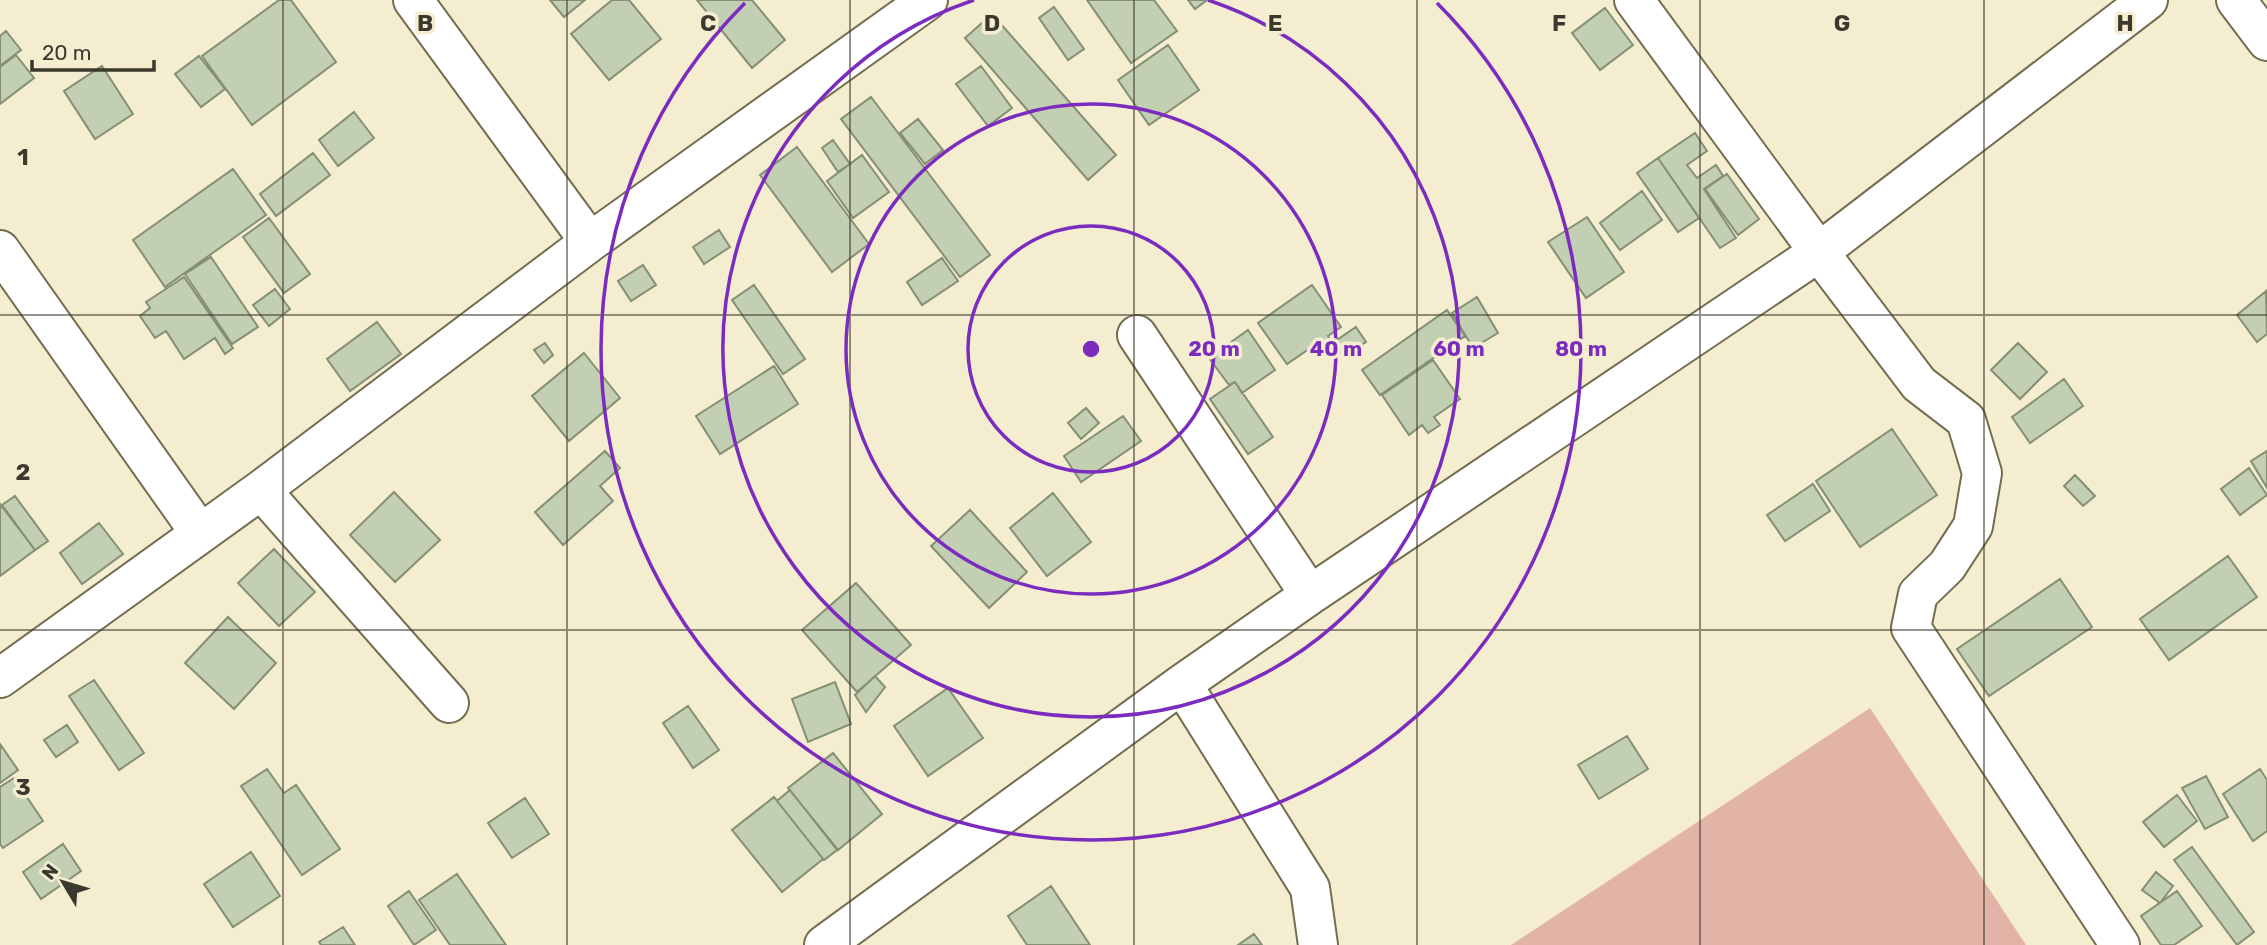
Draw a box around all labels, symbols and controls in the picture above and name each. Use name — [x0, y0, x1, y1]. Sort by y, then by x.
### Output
text: B — [417, 9, 433, 37]
text: C — [700, 9, 716, 37]
text: D — [984, 9, 1000, 37]
text: E — [1268, 9, 1282, 37]
text: F — [1552, 9, 1566, 37]
text: G — [1834, 9, 1850, 37]
text: H — [2116, 9, 2134, 37]
scale bar — [32, 28, 154, 72]
text: 20 m — [42, 40, 91, 65]
text: 1 — [17, 143, 29, 171]
text: 20 m — [1188, 336, 1240, 361]
text: 40 m — [1310, 336, 1362, 361]
text: 60 m — [1433, 336, 1485, 361]
text: 80 m — [1555, 336, 1607, 361]
centre of rings — [1079, 337, 1103, 361]
text: 2 — [16, 458, 30, 486]
text: 3 — [15, 773, 31, 801]
north arrow — [28, 847, 98, 917]
text: N — [37, 859, 63, 884]

